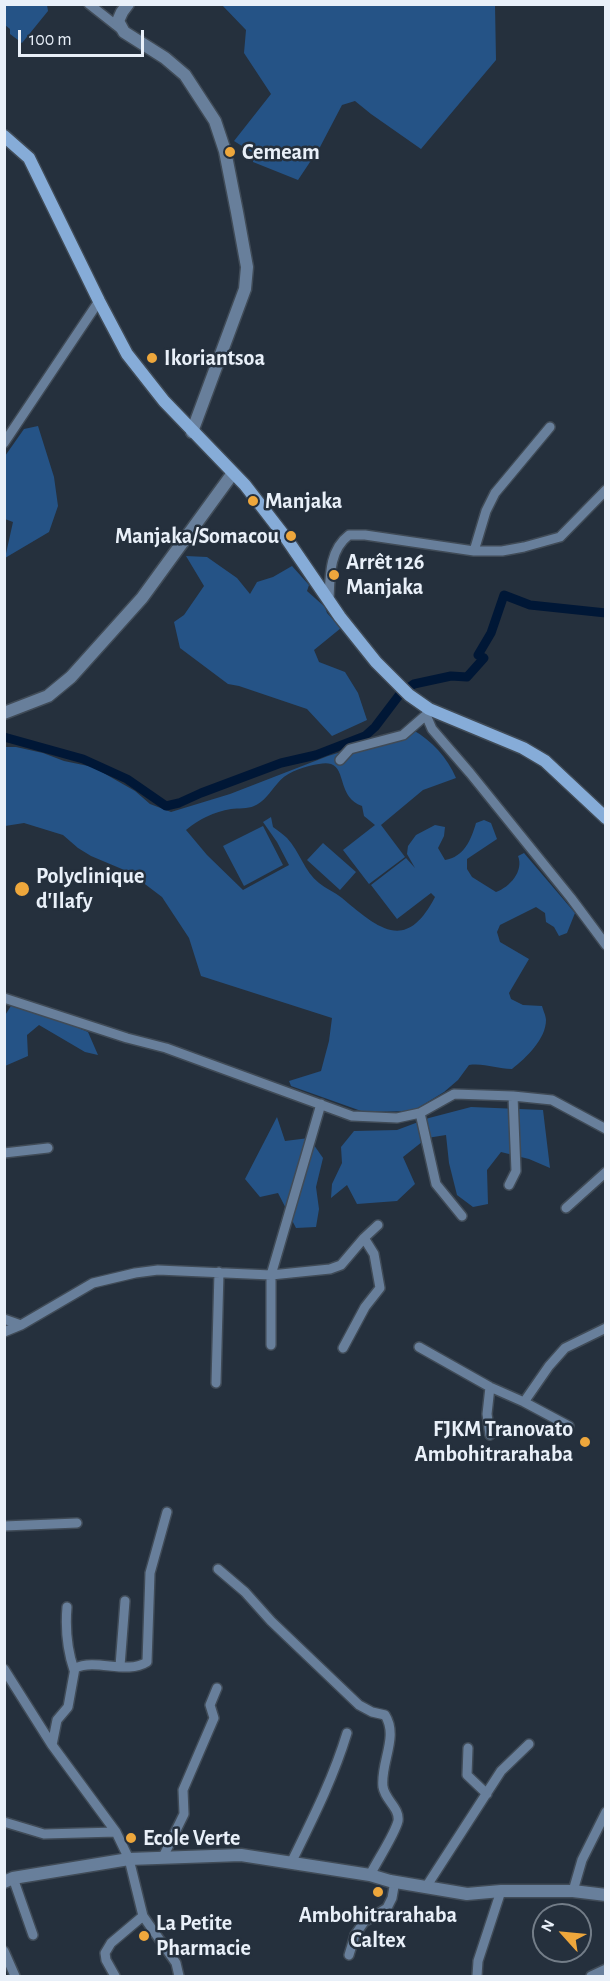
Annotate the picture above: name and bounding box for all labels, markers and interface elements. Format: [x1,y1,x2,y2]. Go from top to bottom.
scale bar [21,18,147,56]
text: 100 m [29,31,72,49]
place label: Cemeam [242,139,320,165]
marker: Cemeam [223,145,237,159]
place label: Ikoriantsoa [164,345,265,371]
marker: Ikoriantsoa [145,351,159,365]
place label: Manjaka [265,488,342,514]
marker: Manjaka [246,494,260,508]
place label: Manjaka/Somacou [115,523,279,549]
marker: Manjaka/Somacou [284,529,298,543]
place label: Arrêt 126 Manjaka [346,549,424,600]
marker: Arrêt 126 Manjaka [327,568,341,582]
place label: Polyclinique d'Ilafy [36,863,144,914]
marker: Polyclinique d'Ilafy [13,880,31,898]
place label: FJKM Tranovato Ambohitrarahaba [415,1416,573,1468]
marker: FJKM Tranovato Ambohitrarahaba [578,1435,592,1449]
place label: Ecole Verte [143,1825,240,1851]
marker: Ecole Verte [124,1831,138,1845]
marker: Ambohitrarahaba Caltex [371,1885,385,1899]
place label: Ambohitrarahaba Caltex [299,1902,457,1954]
north arrow [532,1903,592,1963]
place label: La Petite Pharmacie [156,1910,251,1962]
text: N [538,1917,557,1934]
marker: La Petite Pharmacie [137,1929,151,1943]

